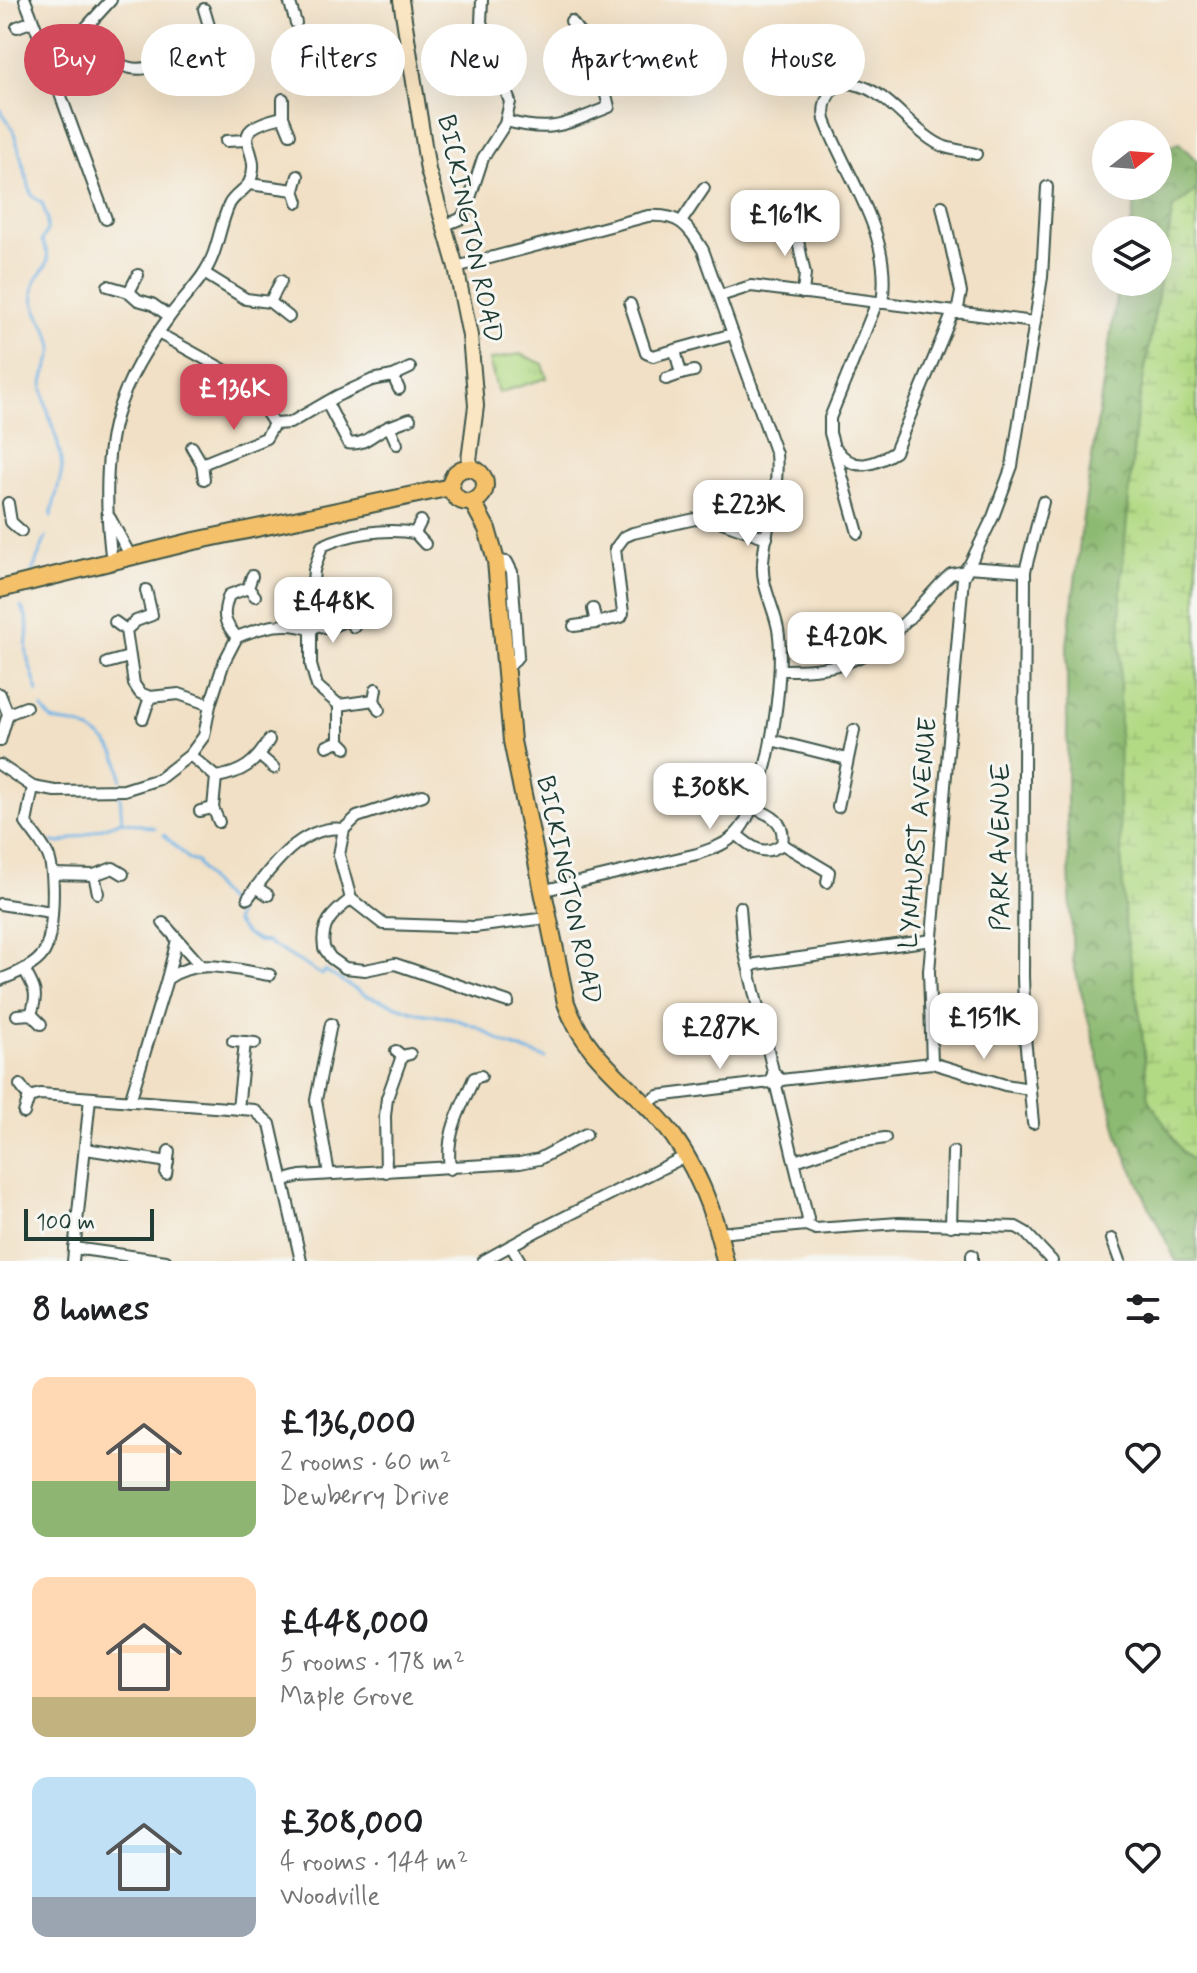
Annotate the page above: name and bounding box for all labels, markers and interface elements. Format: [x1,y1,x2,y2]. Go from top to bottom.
chip: Buy [24,24,125,96]
chip: Rent [141,24,255,96]
chip: Filters [271,24,405,96]
chip: New [421,24,527,96]
chip: Apartment [543,24,727,96]
chip: House [743,24,865,96]
street label: BICKINGTON ROAD [428,112,510,346]
north arrow [1092,120,1172,200]
map controls [1092,120,1172,296]
pin: £161K [729,190,841,258]
text: £161K [749,199,821,233]
button: layers [1092,216,1172,296]
pin: £136K [178,364,290,432]
text: £136K [198,373,270,407]
pin: £223K [692,480,804,548]
text: £223K [711,489,785,523]
pin: £448K [277,577,389,645]
text: £448K [292,586,374,620]
pin: £420K [790,612,902,680]
text: £420K [805,621,887,655]
street label: LYNHURST AVENUE [892,716,946,950]
pin: £308K [654,763,766,831]
street label: PARK AVENUE [985,763,1019,931]
text: £308K [671,772,749,806]
street label: BICKINGTON ROAD [527,773,609,1007]
pin: £151K [928,993,1040,1061]
text: £151K [948,1002,1020,1036]
pin: £287K [664,1003,776,1071]
text: £287K [681,1012,759,1046]
scale bar [24,1205,154,1241]
text: 100 m [36,1209,95,1237]
text: 8 homes [32,1287,149,1332]
icon: filters [1121,1287,1165,1331]
text: £136,000 [280,1401,416,1446]
icon: home [96,1409,192,1505]
icon: heart [1121,1435,1165,1479]
text: 2 rooms · 60 m² [280,1446,451,1480]
text: Dewberry Drive [280,1480,449,1514]
text: £448,000 [280,1601,429,1646]
icon: home [96,1609,192,1705]
icon: heart [1121,1635,1165,1679]
text: 5 rooms · 178 m² [280,1646,465,1680]
text: Maple Grove [280,1680,414,1714]
text: £308,000 [280,1801,423,1846]
icon: home [96,1809,192,1905]
icon: heart [1121,1835,1165,1879]
text: 4 rooms · 144 m² [280,1846,468,1880]
text: Woodville [280,1880,380,1914]

